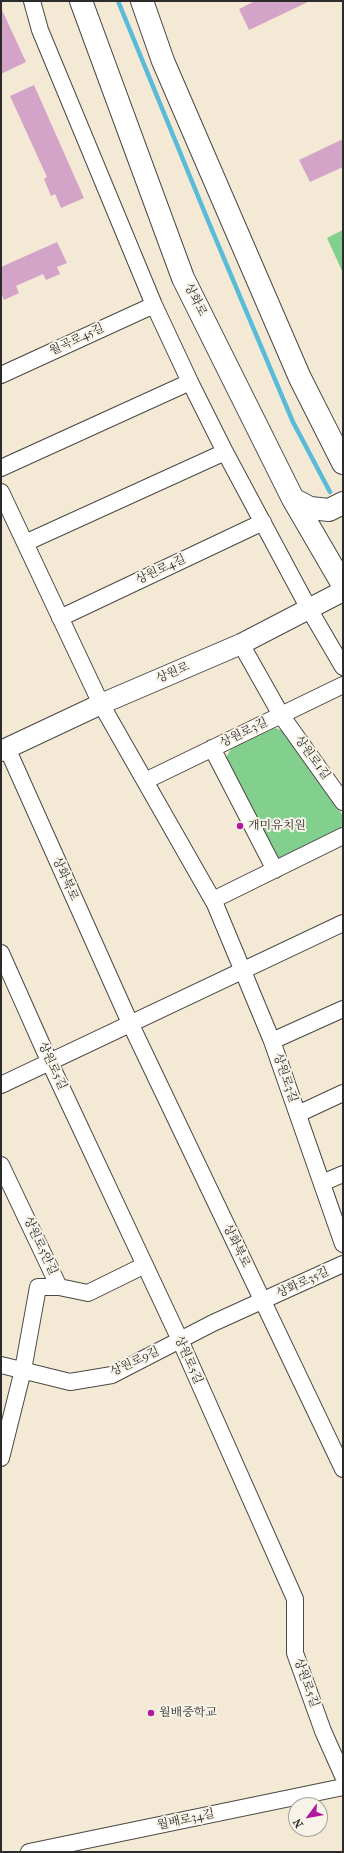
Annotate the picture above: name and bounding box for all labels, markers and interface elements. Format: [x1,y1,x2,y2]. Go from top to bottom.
street label: 상화로 [181,281,209,319]
street label: 월곡로45길 [48,321,106,359]
street label: 상원로4길 [134,552,188,588]
street label: 상원로 [154,660,192,686]
street label: 상원로3길 [218,715,270,751]
street label: 상원로1길 [291,733,333,783]
place label: 개미유치원 [248,819,306,833]
marker: 개미유치원 [235,821,245,831]
street label: 상화북로 [49,855,81,903]
street label: 상원로5길 [35,1040,69,1092]
street label: 상원로3길 [270,1051,300,1105]
street label: 상원로5안길 [20,1214,60,1278]
street label: 상화북로 [219,1222,253,1270]
street label: 상화로35길 [274,1265,332,1301]
street label: 상원로5길 [171,1334,205,1386]
street label: 상원로9길 [108,1344,162,1380]
street label: 상원로5길 [290,1656,322,1710]
place label: 월배중학교 [159,1706,217,1720]
marker: 월배중학교 [146,1708,156,1718]
north arrow [288,1797,328,1837]
street label: 월배로34길 [156,1807,216,1833]
text: N [291,1816,306,1830]

